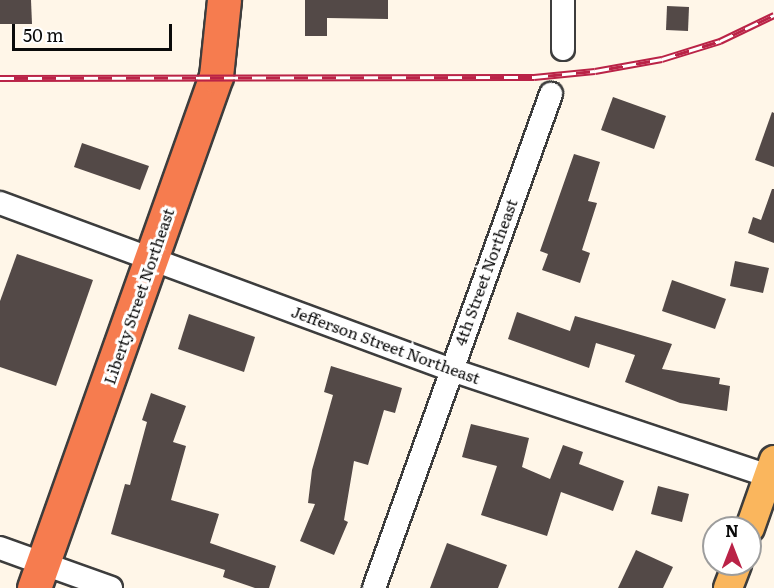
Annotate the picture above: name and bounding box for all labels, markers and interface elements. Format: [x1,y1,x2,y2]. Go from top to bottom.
scale bar [15,12,176,50]
text: 50 m [23,21,64,48]
street label: 4th Street Northeast [450,196,520,348]
street label: Liberty Street Northeast [99,205,177,387]
street label: Jefferson Street Northeast [289,301,483,387]
north arrow [702,516,762,576]
text: N [725,518,739,542]

